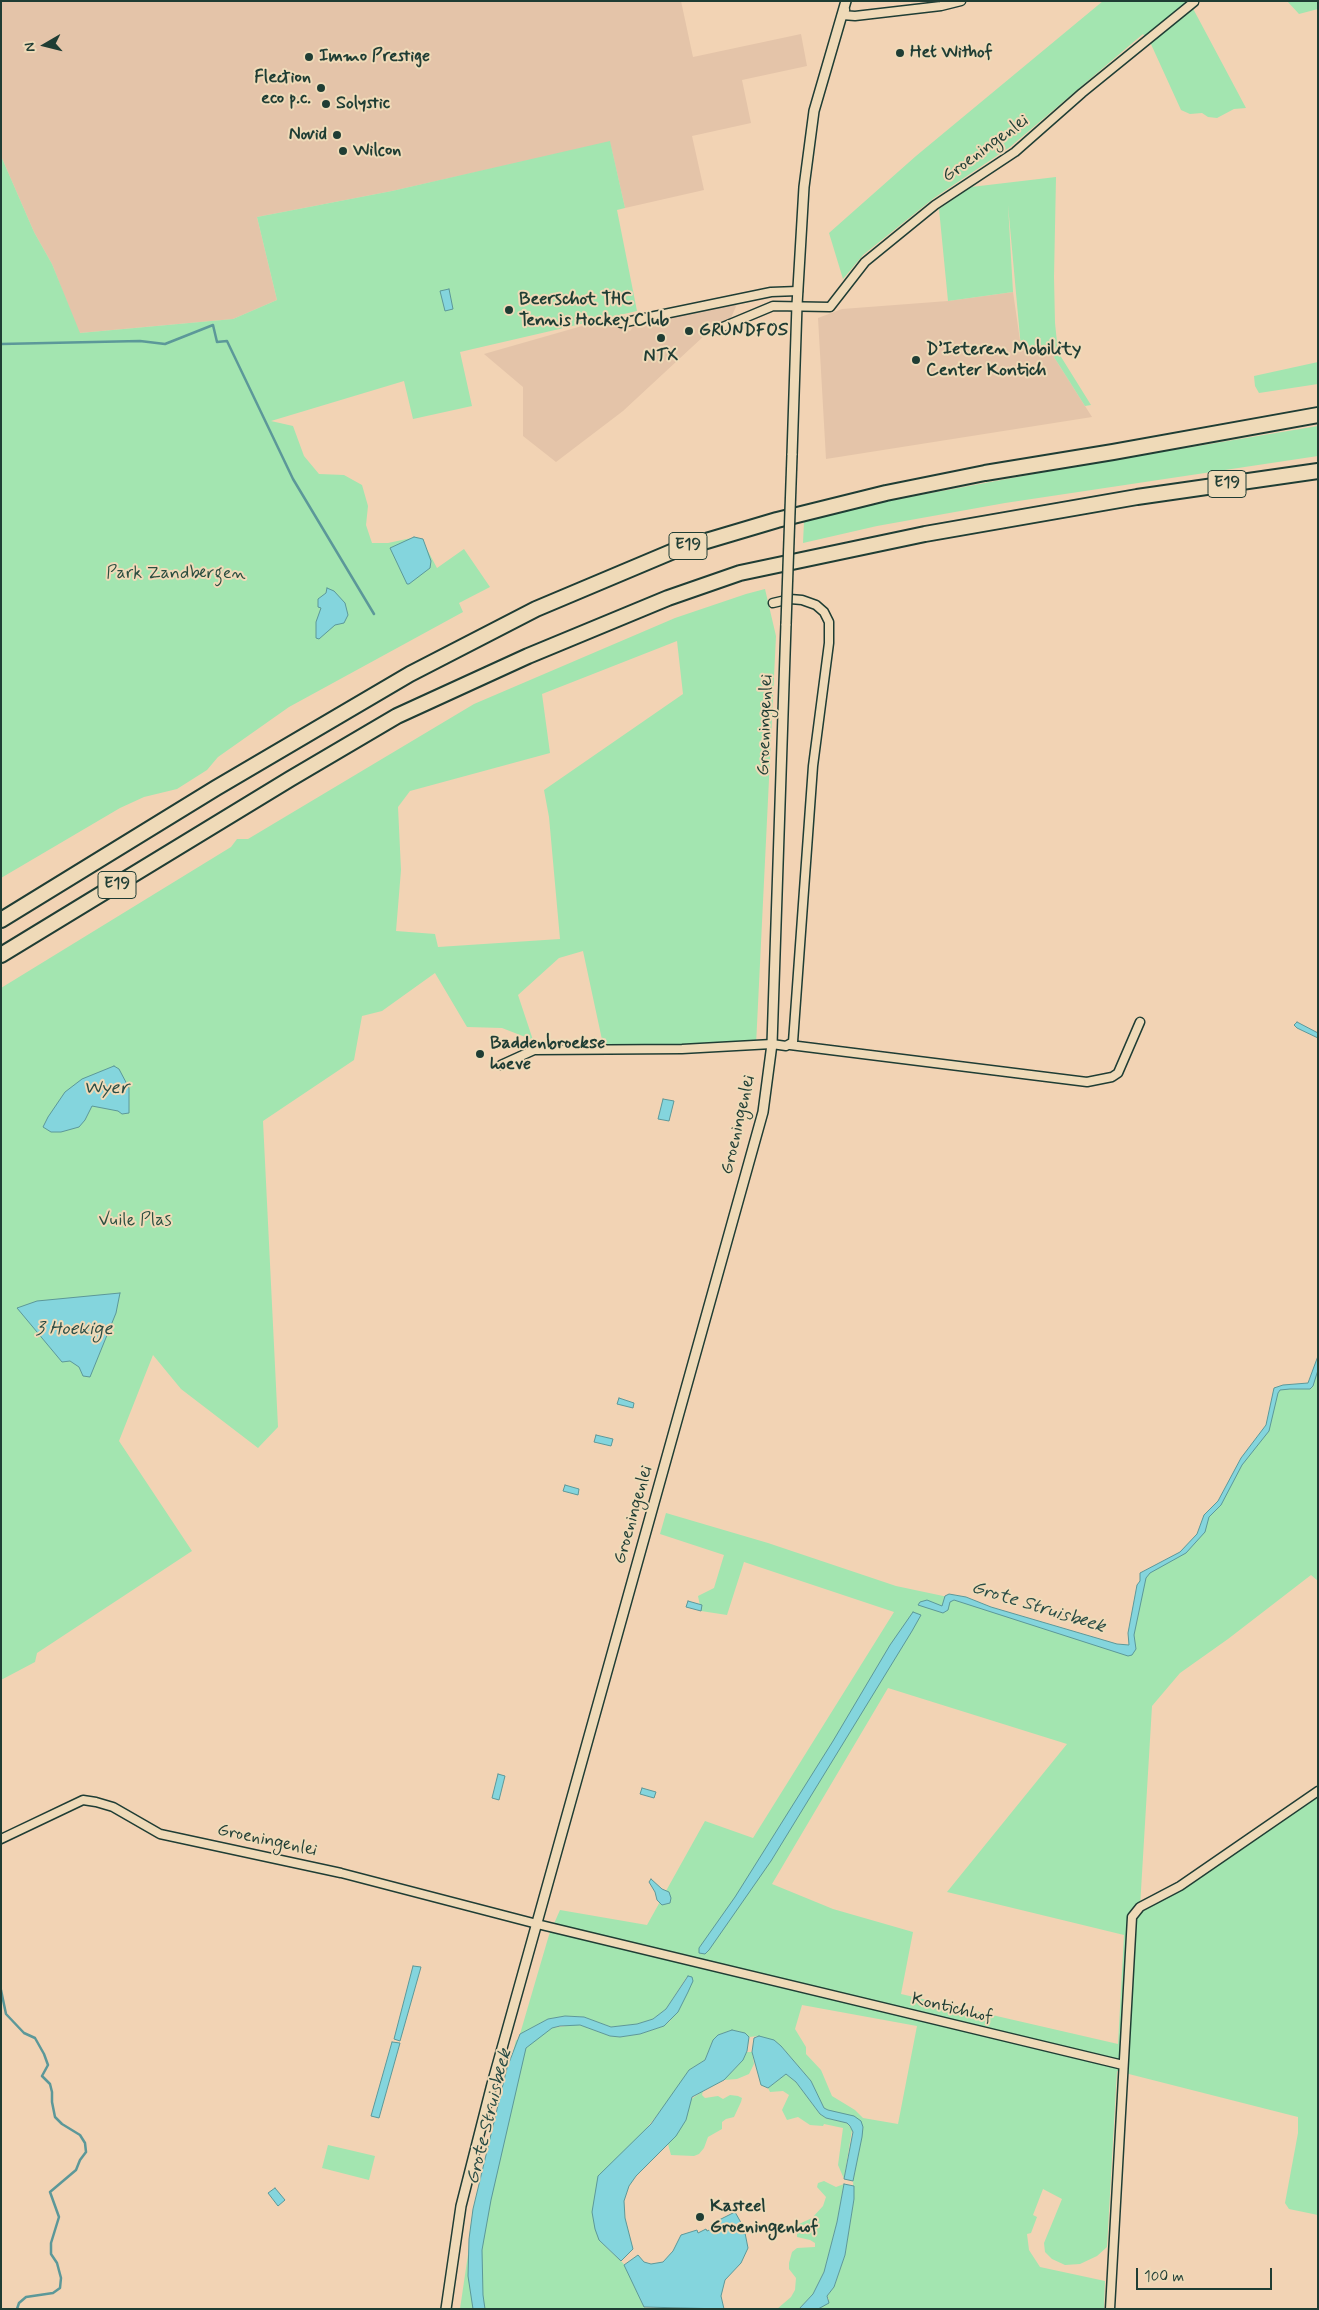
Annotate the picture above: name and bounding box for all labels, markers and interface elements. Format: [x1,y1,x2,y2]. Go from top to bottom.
north arrow [20,20,70,70]
text: N [21,41,40,53]
place label: Het Withof [910,42,992,64]
place label: Immo Prestige [319,46,430,68]
marker: Het Withof [894,47,906,59]
marker: Immo Prestige [303,51,315,63]
place label: Flection eco p.c. [254,67,311,110]
marker: Flection eco p.c. [315,82,327,94]
place label: Solystic [336,93,390,115]
marker: Solystic [320,98,332,110]
street label: Groeningenlei [939,110,1033,188]
place label: Novid [289,124,327,146]
marker: Novid [331,129,343,141]
place label: Wilcon [353,140,401,162]
marker: Wilcon [337,145,349,157]
place label: Beerschot THC Tennis Hockey Club [519,289,669,332]
marker: Beerschot THC Tennis Hockey Club [503,304,515,316]
place label: GRUNDFOS [699,320,788,342]
marker: GRUNDFOS [683,325,695,337]
marker: NTX [655,332,667,344]
place label: D’Ieteren Mobility Center Kontich [926,339,1081,382]
place label: NTX [644,346,678,368]
marker: D’Ieteren Mobility Center Kontich [910,354,922,366]
road number: E19 [1208,470,1246,498]
road number: E19 [669,532,707,560]
park label: Park Zandbergen [106,563,246,585]
street label: Groeningenlei [753,674,779,776]
road number: E19 [98,872,136,898]
place label: Baddenbroekse hoeve [490,1033,605,1076]
marker: Baddenbroekse hoeve [474,1048,486,1060]
street label: Groeningenlei [717,1073,761,1177]
water label: Wyer [83,1078,129,1100]
park label: Vuile Plas [98,1210,172,1232]
water label: 3 Hoekige [35,1319,113,1341]
street label: Groeningenlei [610,1463,658,1567]
water label: Grote Struisbeek [968,1577,1108,1639]
street label: Groeningenlei [215,1820,319,1862]
street label: Kontichhof [909,1989,995,2029]
water label: Grote Struisbeek [462,2047,518,2187]
place label: Kasteel Groeningenhof [710,2196,818,2238]
marker: Kasteel Groeningenhof [694,2211,706,2223]
scale bar [1139,2258,1275,2290]
text: 100 m [1144,2267,1184,2287]

